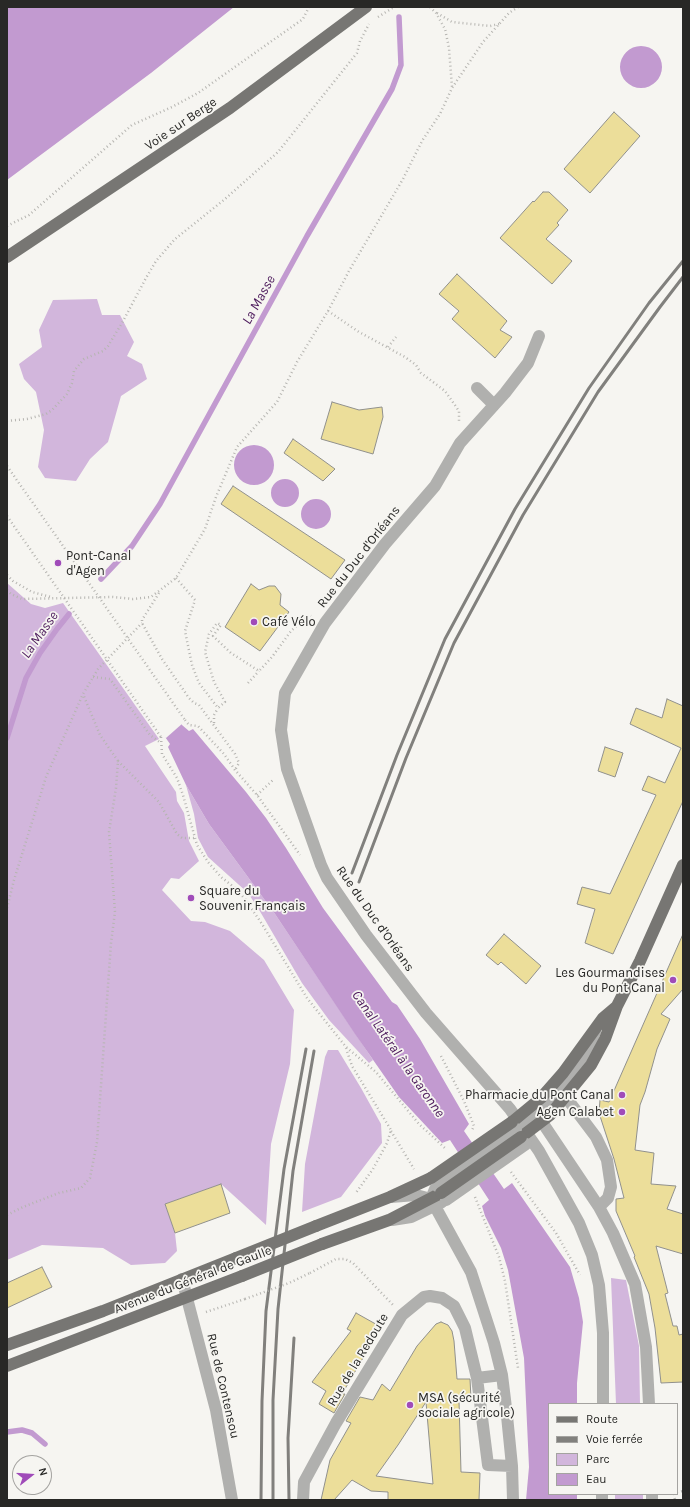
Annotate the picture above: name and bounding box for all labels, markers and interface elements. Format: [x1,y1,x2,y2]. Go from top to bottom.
street label: Voie sur Berge [142,94,220,154]
water label: La Masse [239,273,279,327]
street label: Rue du Duc d'Orléans [314,503,404,611]
place label: Pont-Canal d'Agen [66,548,131,579]
marker: Pont-Canal d'Agen [53,558,63,568]
water label: La Masse [18,608,62,662]
place label: Café Vélo [262,614,316,630]
marker: Café Vélo [249,617,259,627]
street label: Rue du Duc d'Orléans [333,863,417,975]
place label: Square du Souvenir Français [199,883,306,914]
marker: Square du Souvenir Français [186,893,196,903]
place label: Les Gourmandises du Pont Canal [555,965,665,996]
marker: Les Gourmandises du Pont Canal [668,975,678,985]
water label: Canal Latéral à la Garonne [348,987,448,1121]
place label: Pharmacie du Pont Canal [465,1087,614,1103]
marker: Pharmacie du Pont Canal [617,1090,627,1100]
place label: Agen Calabet [536,1104,614,1120]
marker: Agen Calabet [617,1107,627,1117]
street label: Avenue du Général de Gaulle [112,1243,274,1317]
street label: Rue de la Redoute [324,1311,392,1409]
street label: Rue de Contensou [203,1332,243,1440]
place label: MSA (sécurité sociale agricole) [418,1390,515,1421]
marker: MSA (sécurité sociale agricole) [405,1400,415,1410]
legend [548,1403,678,1495]
text: Route [586,1412,618,1426]
text: Voie ferrée [586,1432,643,1446]
text: Parc [586,1452,610,1466]
north arrow [12,1455,52,1495]
text: N [36,1466,50,1477]
text: Eau [586,1472,607,1486]

